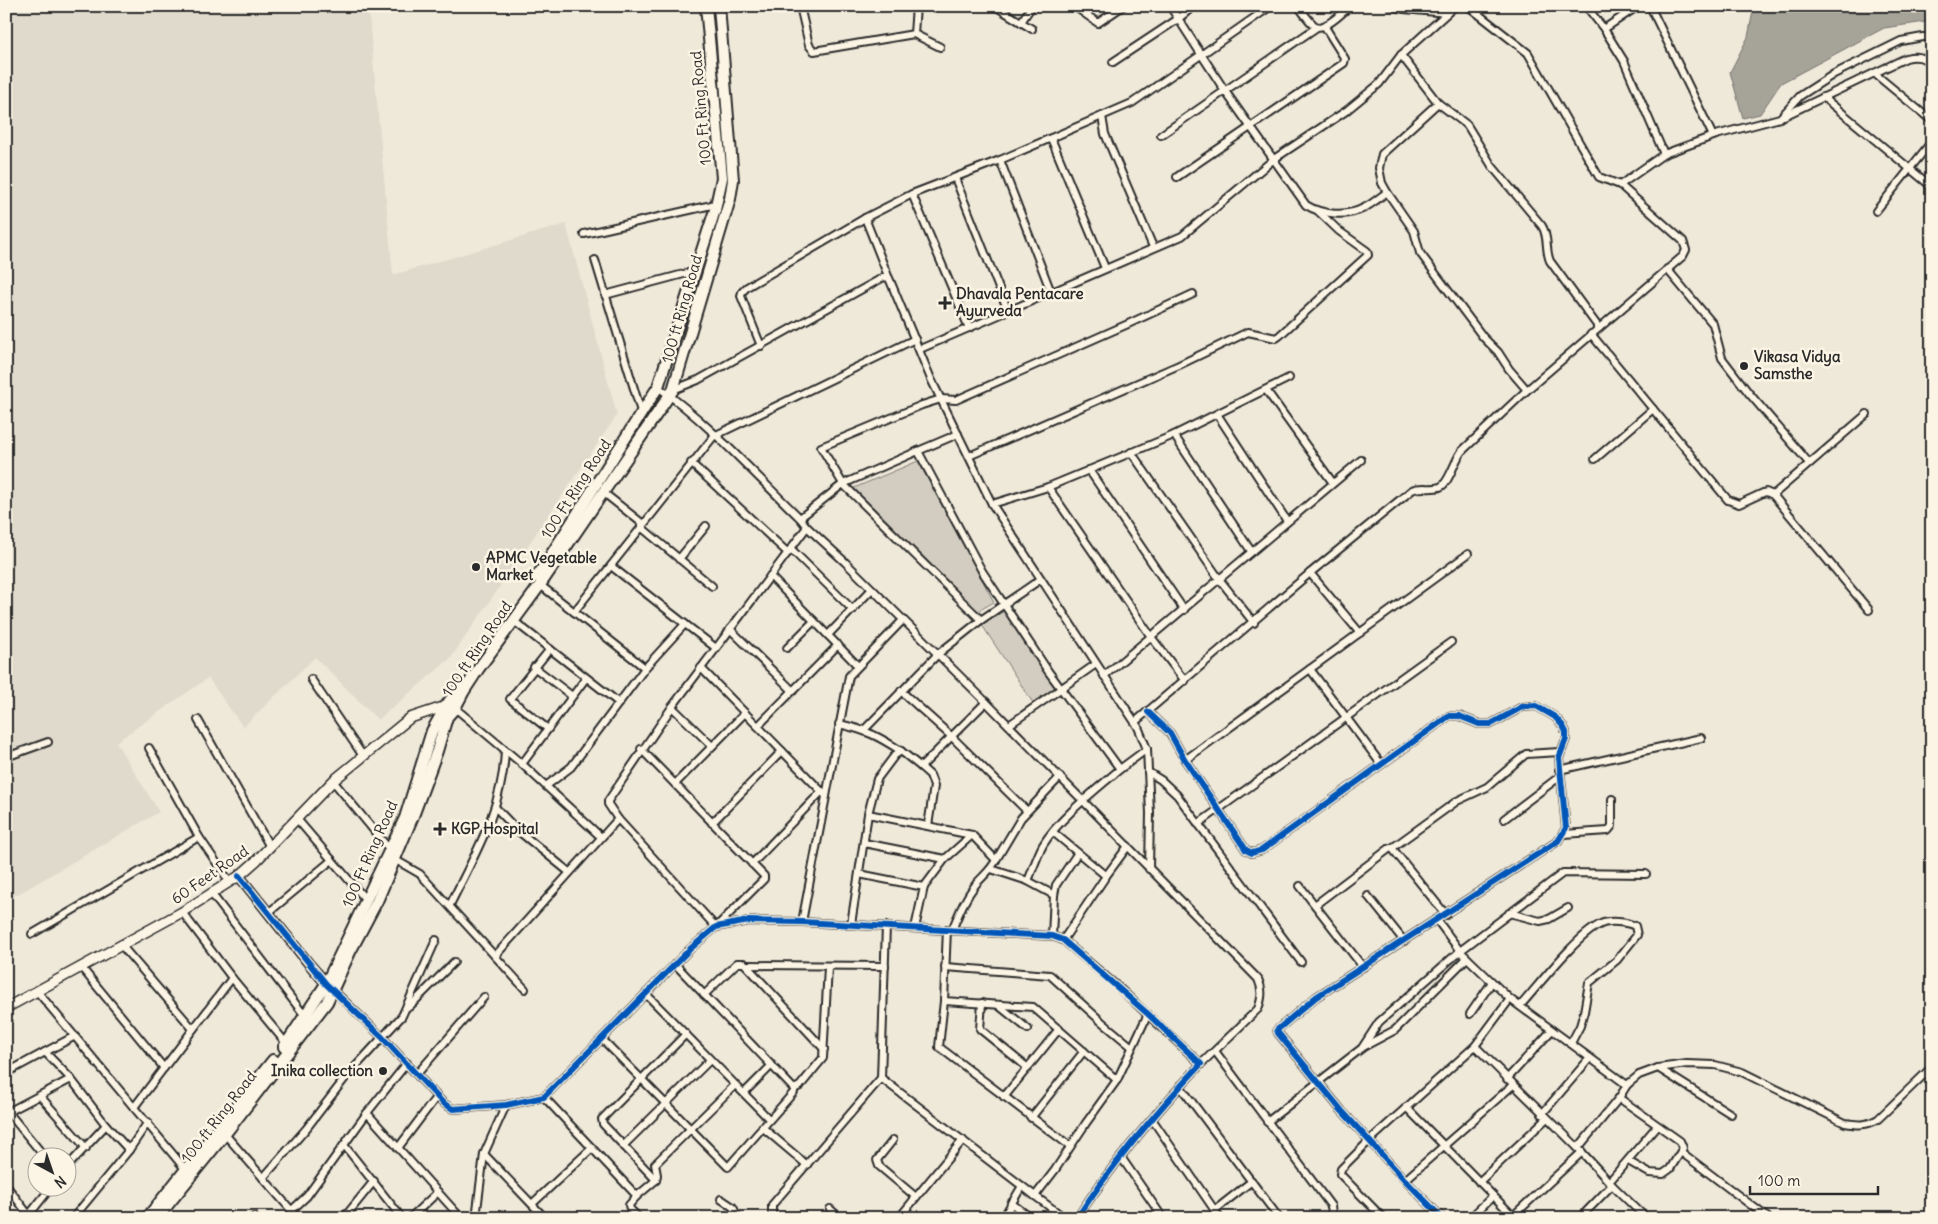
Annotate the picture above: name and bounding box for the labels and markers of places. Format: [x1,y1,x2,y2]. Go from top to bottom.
place label: Dhavala Pentacare Ayurveda [956,284,1084,321]
marker: Dhavala Pentacare Ayurveda [938,296,952,310]
place label: Vikasa Vidya Samsthe [1754,347,1841,383]
marker: Vikasa Vidya Samsthe [1738,360,1750,372]
place label: APMC Vegetable Market [486,548,597,584]
marker: APMC Vegetable Market [470,561,482,573]
place label: KGP Hospital [451,819,538,839]
marker: KGP Hospital [433,822,447,836]
place label: Inika collection [271,1061,373,1080]
marker: Inika collection [377,1065,389,1077]

